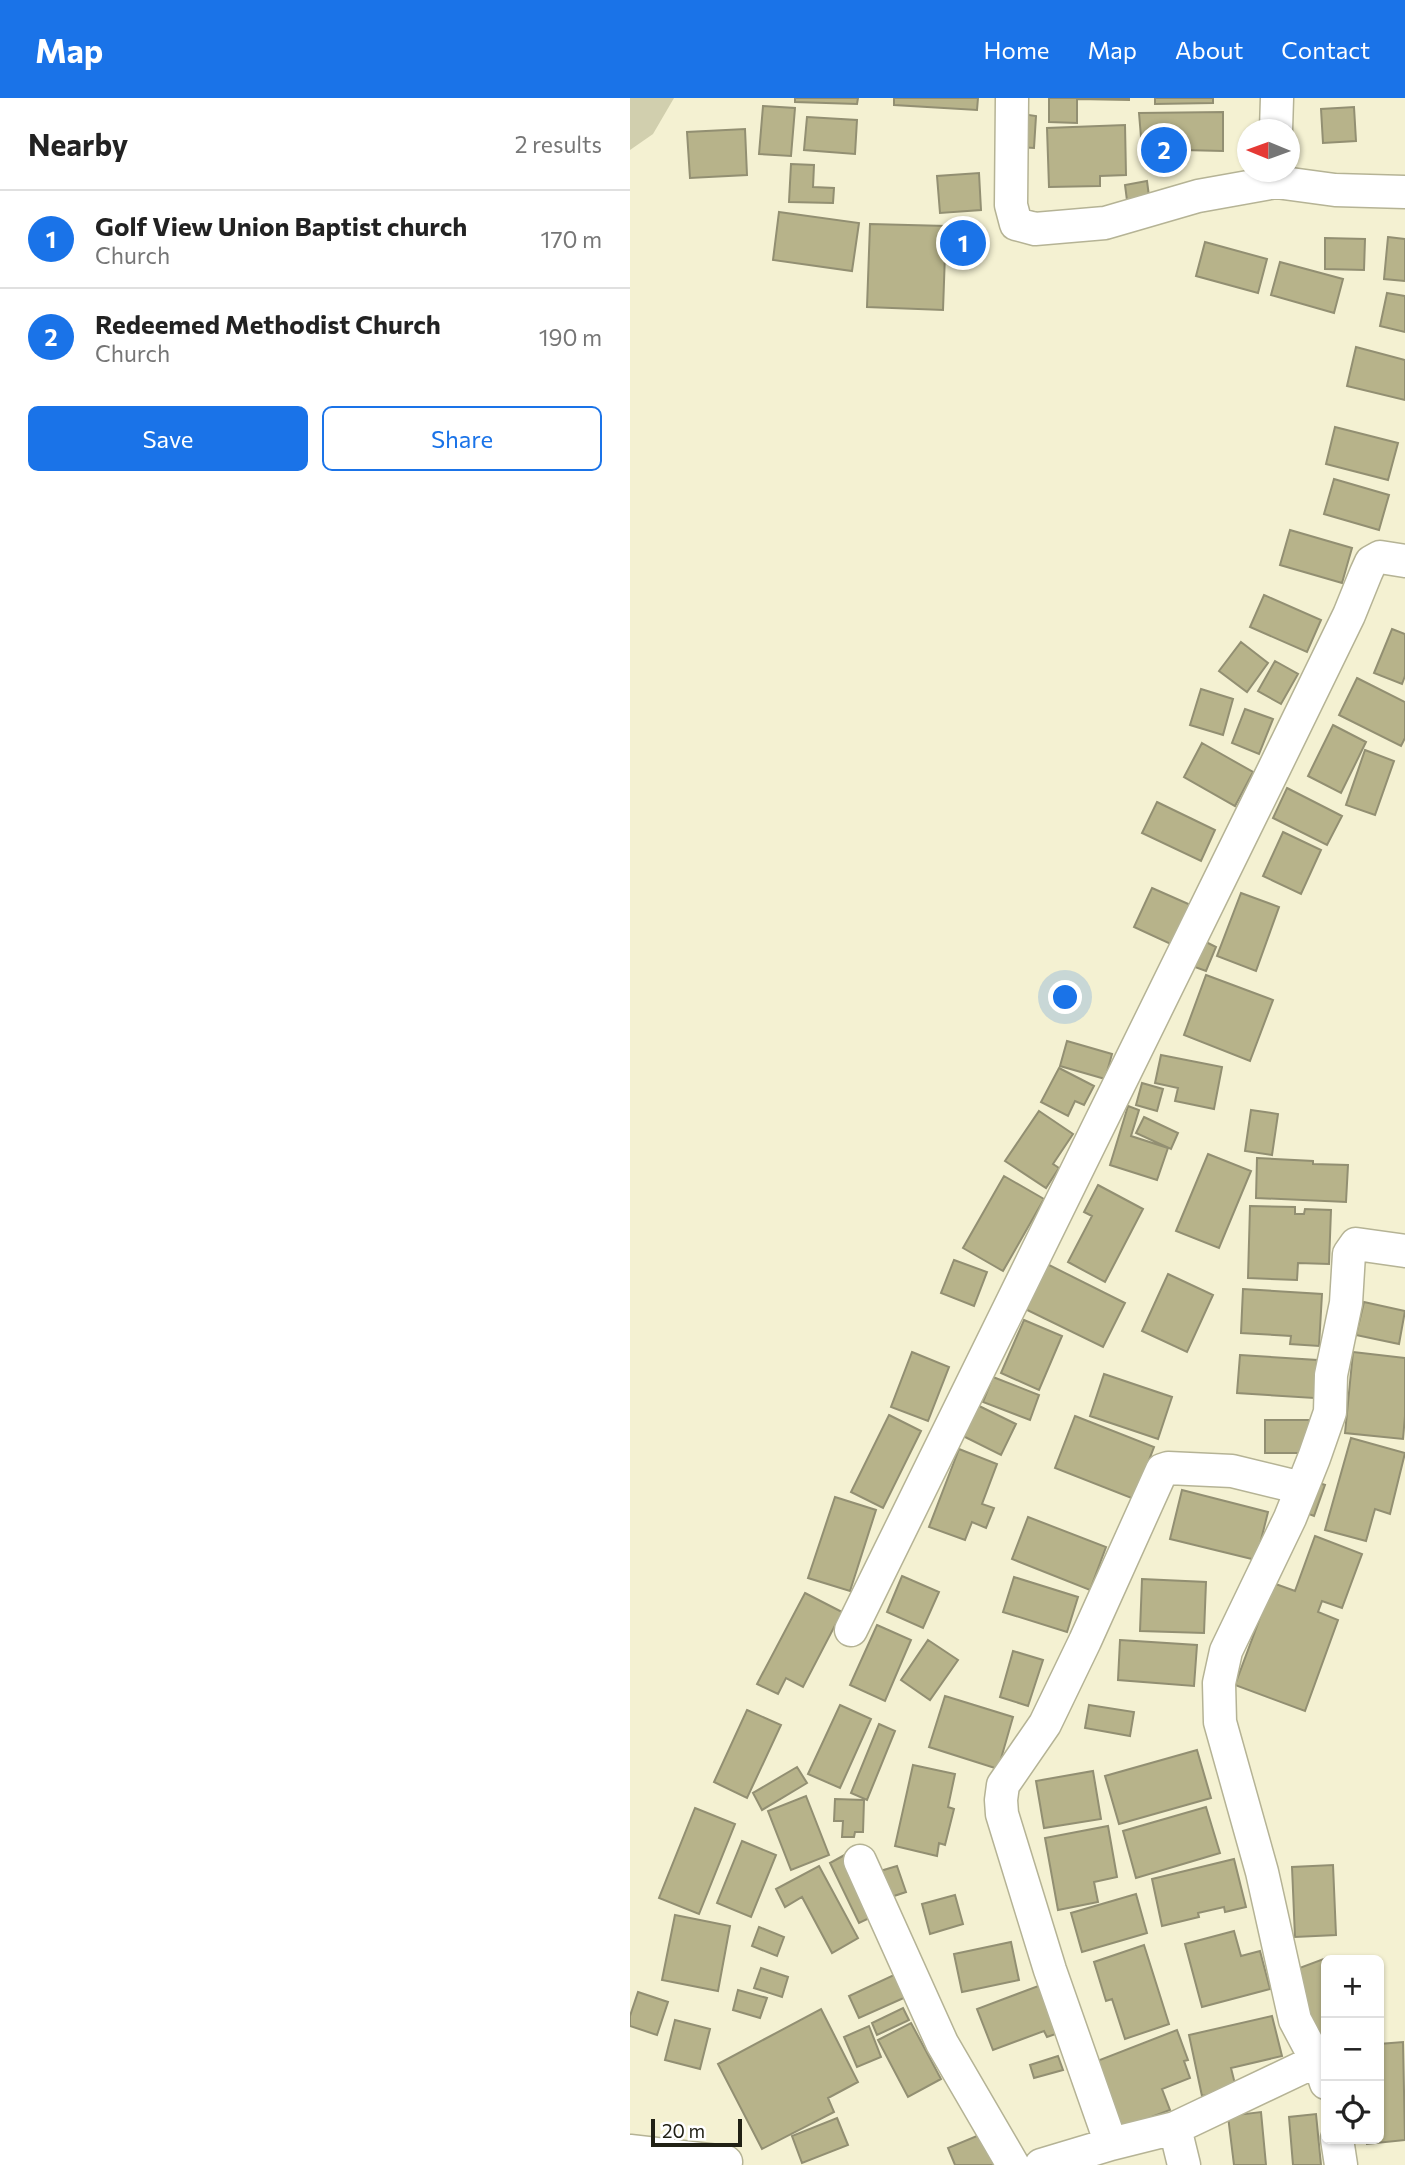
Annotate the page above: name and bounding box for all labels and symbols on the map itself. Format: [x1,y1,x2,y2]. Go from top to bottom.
north arrow [1237,119,1300,182]
pin: 2 [1141,124,1187,176]
pin: 1 [940,217,986,269]
your location [1048,980,1082,1014]
scale bar [651,2116,742,2148]

